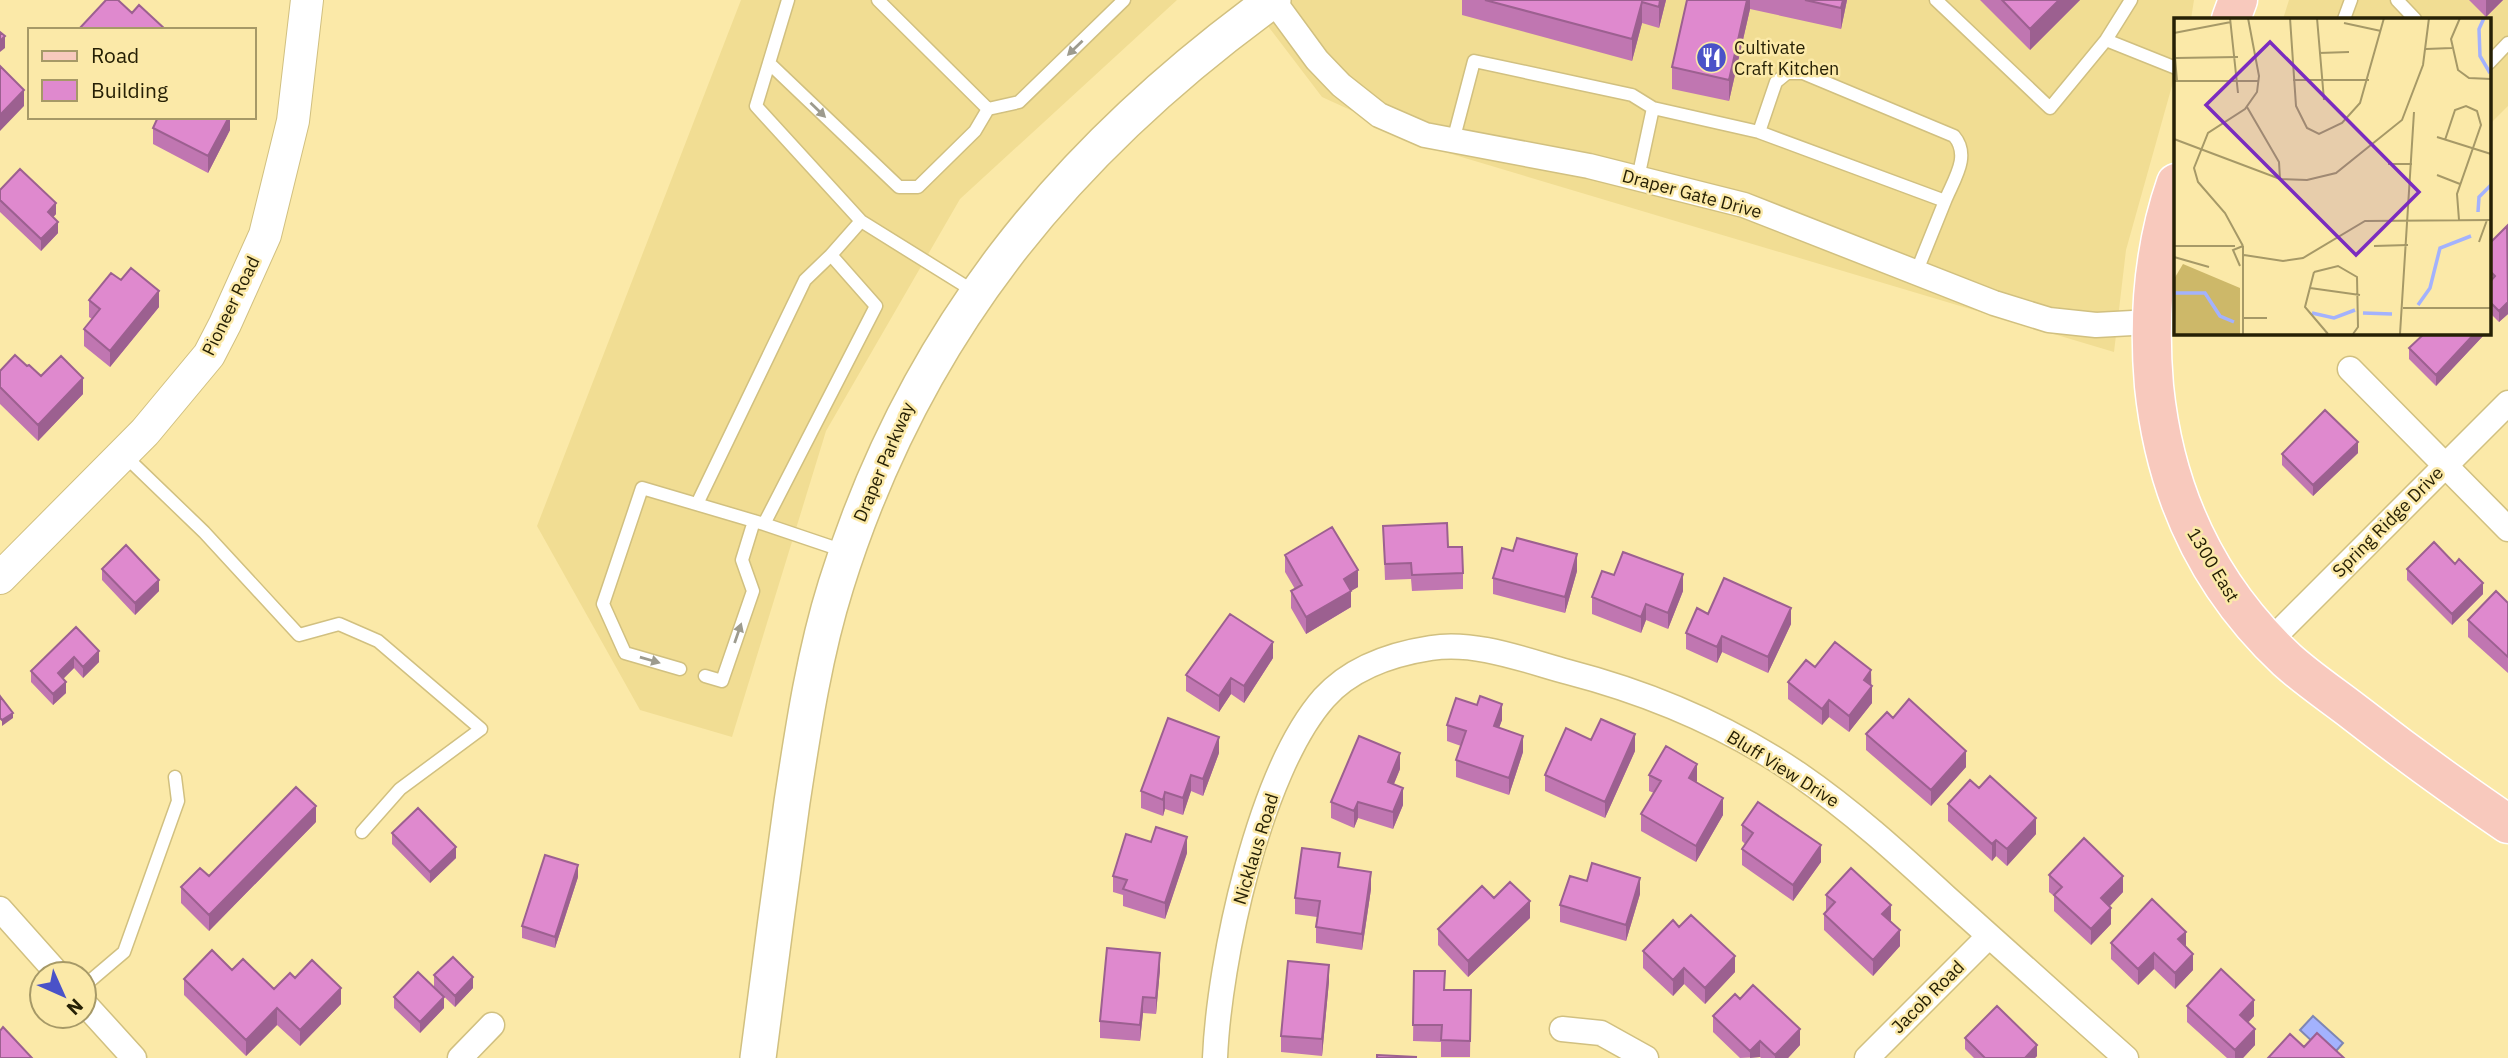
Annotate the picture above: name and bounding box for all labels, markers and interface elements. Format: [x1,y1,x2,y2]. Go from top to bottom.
inset map [2174,18,2490,334]
legend [28,28,256,119]
place label: Cultivate Craft Kitchen [1734,36,1839,80]
one-way arrow [1067,39,1084,56]
text: Road [91,41,139,69]
restaurant icon: Cultivate Craft Kitchen [1694,41,1728,75]
text: Building [91,76,168,104]
one-way arrow [809,101,826,117]
street label: Draper Gate Drive [1620,164,1765,223]
street label: Pioneer Road [197,252,264,359]
street label: Draper Parkway [848,398,919,525]
street label: Spring Ridge Drive [2327,461,2448,582]
street label: 1300 East [2182,523,2245,606]
one-way arrow [733,623,744,644]
one-way arrow [640,656,661,666]
street label: Bluff View Drive [1723,725,1844,812]
street label: Nicklaus Road [1228,791,1283,907]
street label: Jacob Road [1886,955,1969,1038]
north arrow [28,960,98,1030]
text: N [62,994,88,1020]

